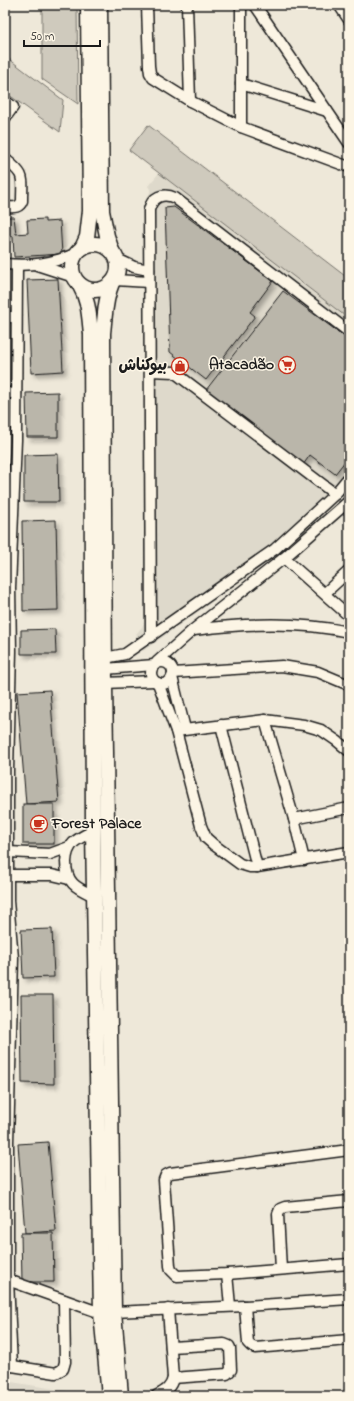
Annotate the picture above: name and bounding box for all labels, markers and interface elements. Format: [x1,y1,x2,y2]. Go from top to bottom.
scale bar [24,22,100,48]
text: 50 m [30,28,54,46]
place label: Atacadão [209,353,274,377]
place label: بيوكناش [118,354,167,378]
supermarket icon: Atacadão [277,355,297,375]
shop icon: بيوكناش [170,356,190,376]
place label: Forest Palace [51,812,142,836]
cafe icon: Forest Palace [29,814,49,834]

